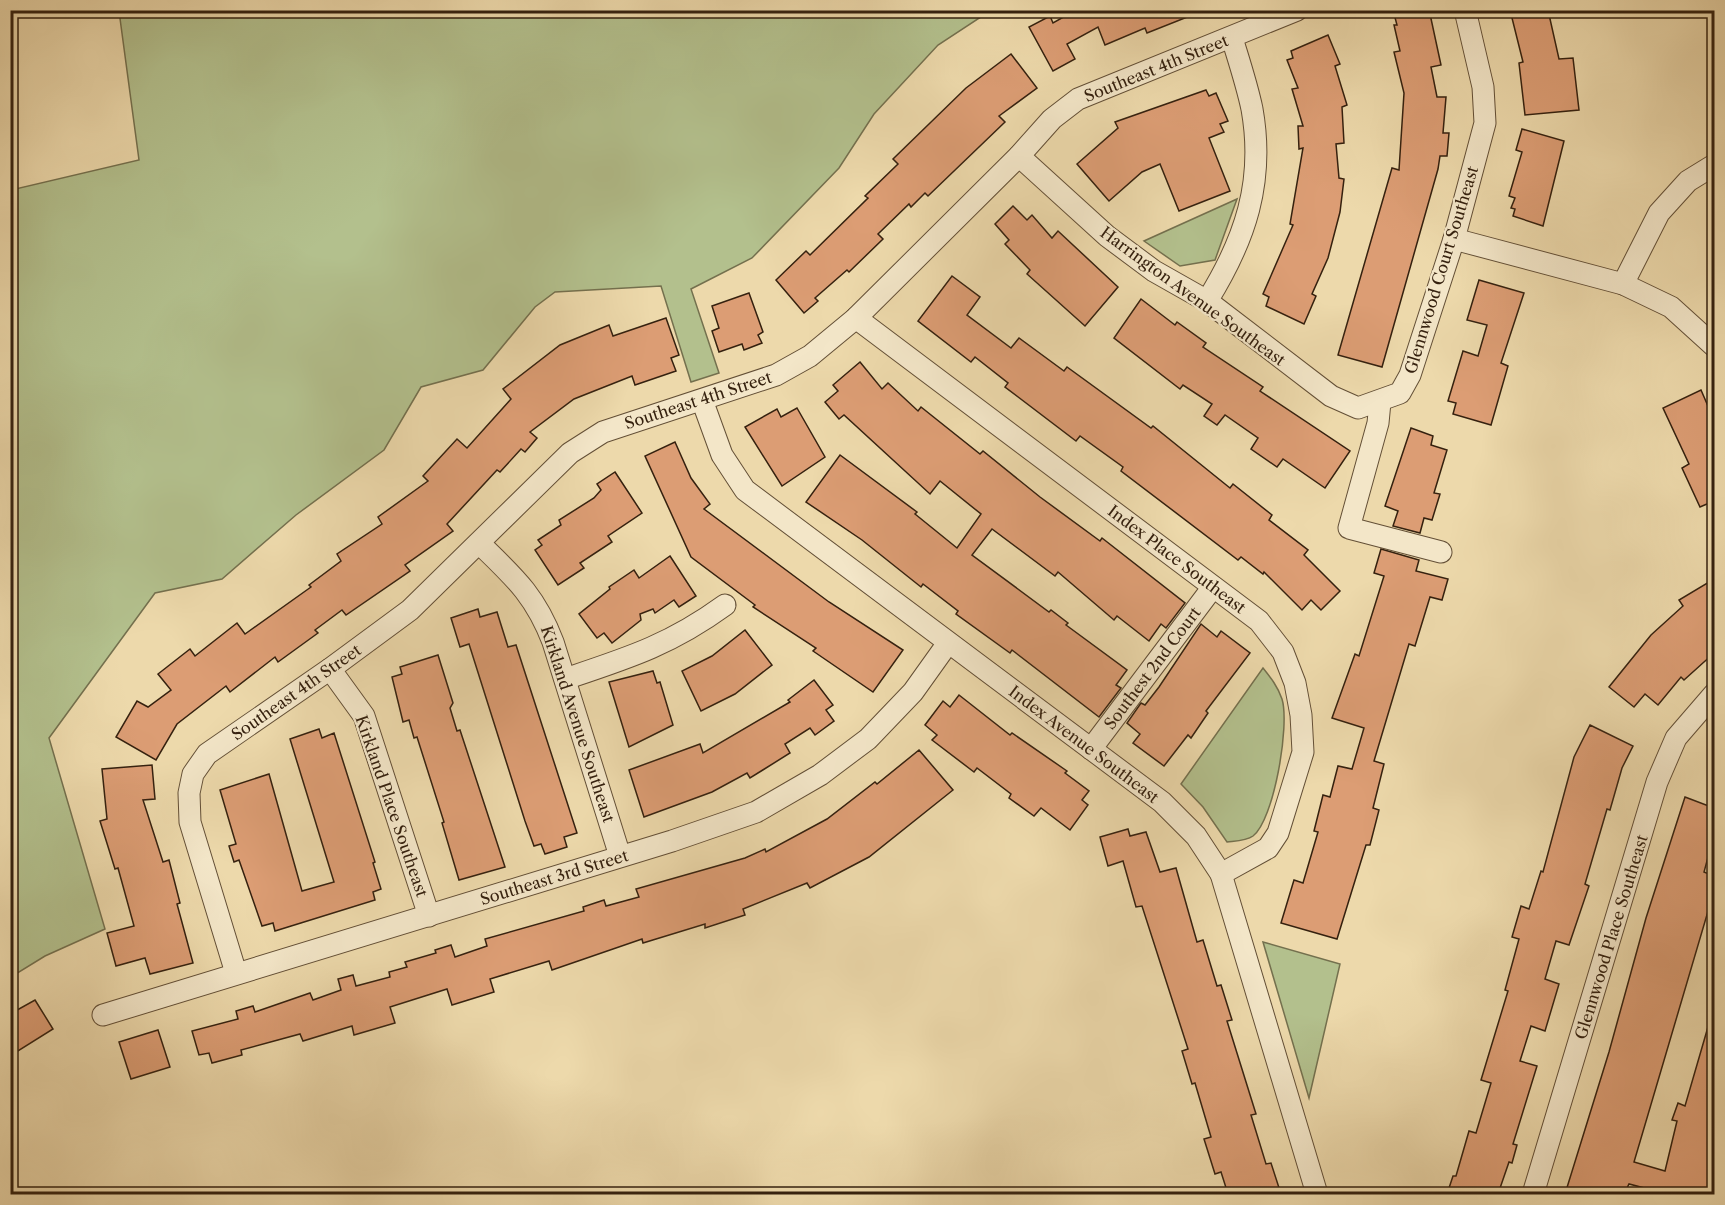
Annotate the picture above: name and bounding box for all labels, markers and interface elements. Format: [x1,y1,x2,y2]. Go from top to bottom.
street label: Southeast 4th Street [1081,30,1231,106]
street label: Glennwood Court Southeast [1400,163,1482,376]
street label: Harrington Avenue Southeast [1097,222,1290,370]
street label: Southeast 4th Street [622,367,774,433]
street label: Index Place Southeast [1104,501,1250,618]
street label: Southest 2nd Court [1099,602,1205,733]
street label: Kirkland Avenue Southeast [537,623,619,825]
street label: Southeast 4th Street [227,640,365,744]
street label: Index Avenue Southeast [1005,681,1163,807]
street label: Kirkland Place Southeast [351,713,433,900]
street label: Glennwood Place Southeast [1570,832,1652,1042]
street label: Southeast 3rd Street [478,845,631,909]

